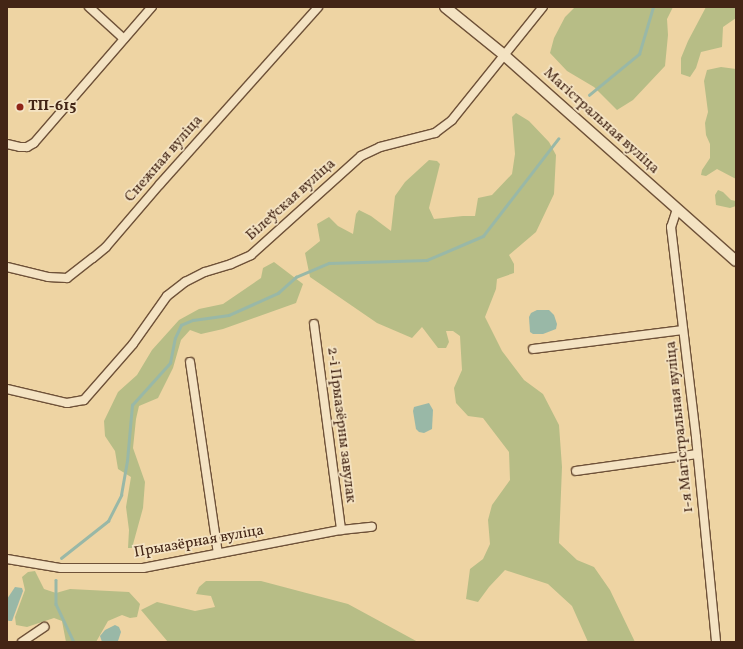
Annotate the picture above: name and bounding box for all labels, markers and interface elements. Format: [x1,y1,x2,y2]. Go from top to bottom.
street label: Магістральная вуліца [539,64,663,178]
place label: ТП-615 [28,98,77,116]
marker: ТП-615 [15,102,25,112]
street label: Снежная вуліца [121,112,207,206]
street label: Білеўская вуліца [243,155,339,245]
street label: 1-я Магістральная вуліца [662,340,698,514]
street label: 2-і Прыазёрны завулак [323,346,359,504]
street label: Прыазёрная вуліца [133,522,265,562]

